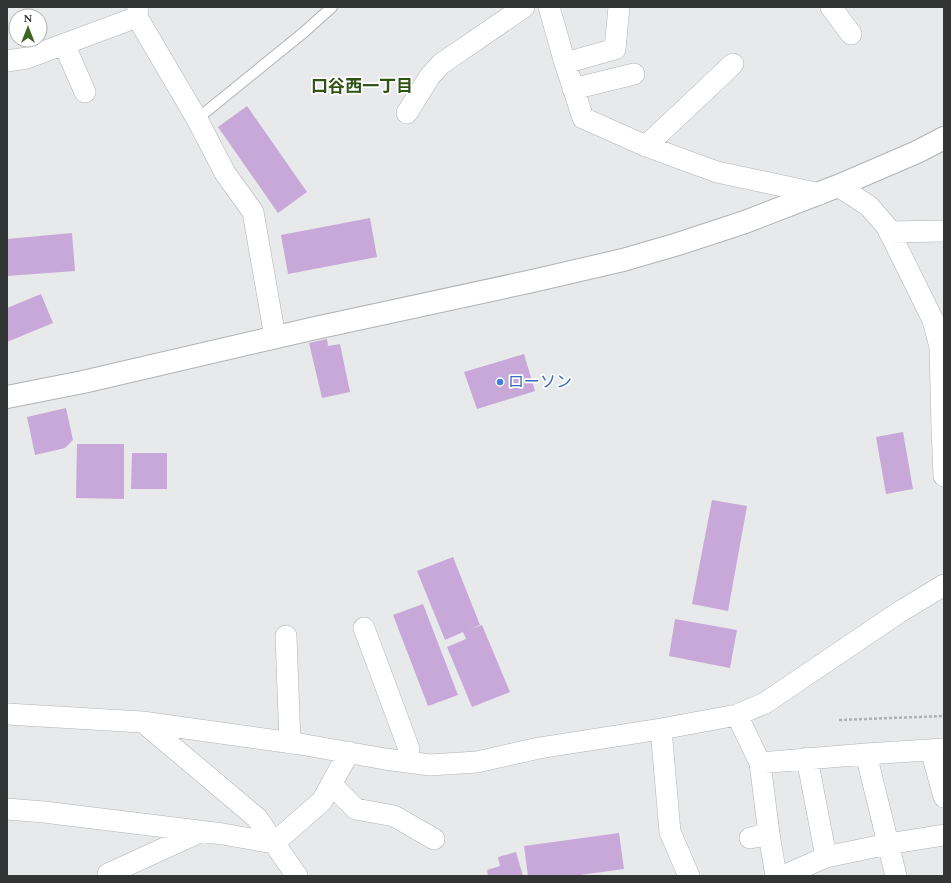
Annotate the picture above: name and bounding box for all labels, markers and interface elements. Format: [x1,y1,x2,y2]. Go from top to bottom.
north arrow [8,8,48,48]
text: N [24,10,33,27]
district label: 口谷西一丁目 [311,74,413,100]
place label: ローソン [508,370,572,394]
marker: ローソン [495,377,505,387]

